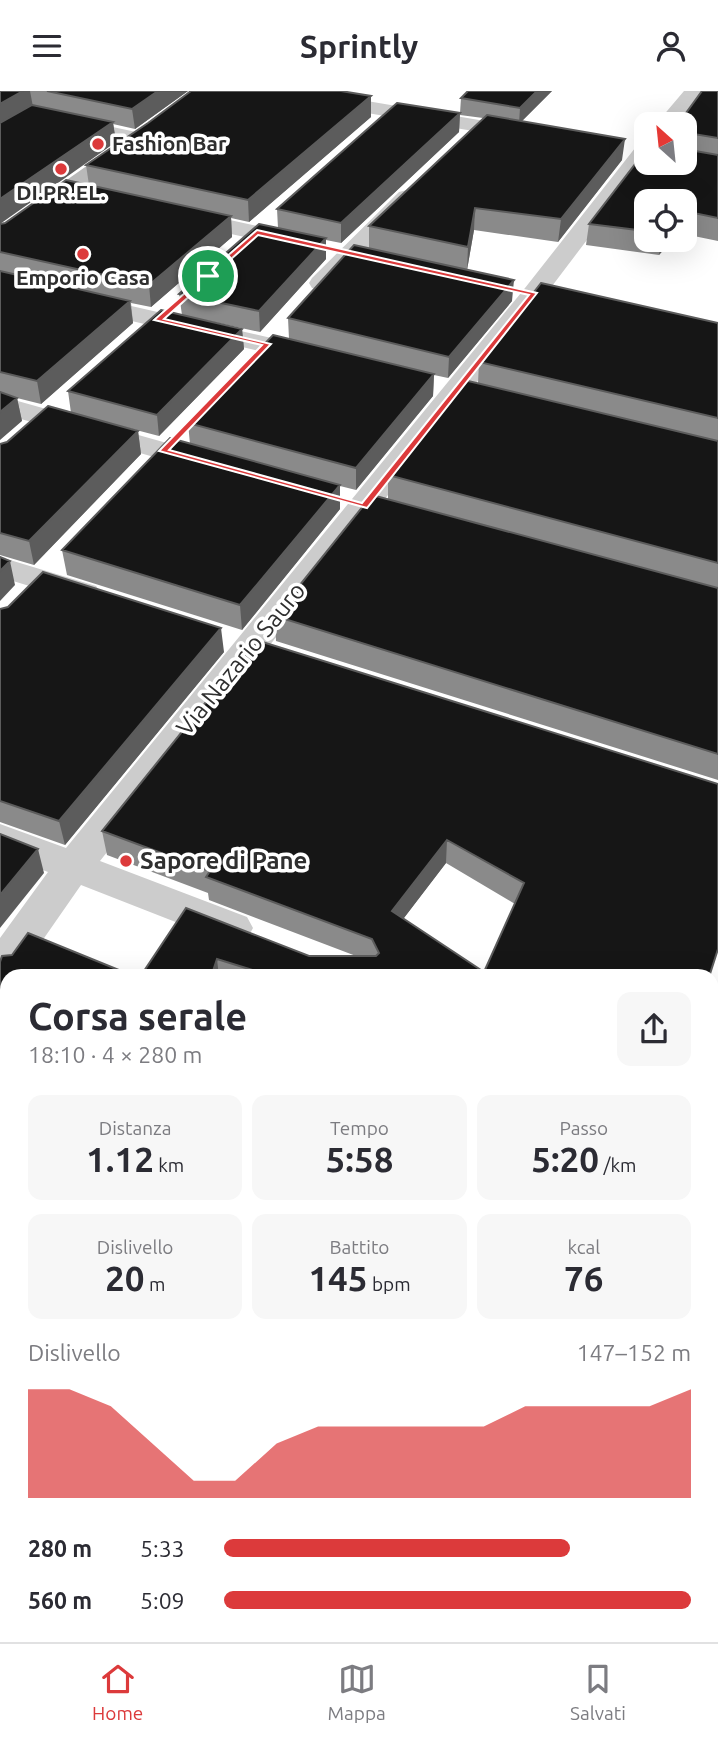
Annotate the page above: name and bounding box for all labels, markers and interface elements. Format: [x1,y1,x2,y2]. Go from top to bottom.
icon: menu [28,27,66,65]
icon: person [652,27,690,65]
text: Sprintly [300,28,418,64]
north arrow [634,112,696,175]
map controls [634,112,697,252]
place label: Fashion Bar [112,131,227,155]
marker: Fashion Bar [90,136,106,152]
marker: DI.PR.EL. [53,161,69,177]
place label: DI.PR.EL. [16,180,106,204]
button: locate [634,189,697,252]
marker: Emporio Casa [75,246,91,262]
pin [178,246,238,306]
icon: arrive [189,257,227,295]
place label: Emporio Casa [16,265,150,289]
street label: Via Nazario Sauro [171,577,310,741]
place label: Sapore di Pane [140,847,307,874]
marker: Sapore di Pane [118,853,134,869]
button: share [617,992,691,1066]
text: Corsa serale [28,995,247,1037]
text: 18:10 · 4 × 280 m [28,1042,202,1067]
text: Distanza [99,1117,172,1139]
text: Tempo [330,1117,389,1139]
text: Passo [560,1117,608,1139]
text: 1.12 [86,1139,154,1179]
text: 5:58 [326,1139,393,1179]
text: 5:20 [531,1139,599,1179]
text: km [154,1154,184,1176]
text: /km [599,1154,636,1176]
text: Dislivello [97,1236,173,1258]
text: Battito [330,1236,389,1258]
text: kcal [567,1236,600,1258]
text: 20 [105,1258,145,1298]
text: 145 [308,1258,368,1298]
text: 76 [564,1258,604,1298]
text: m [145,1273,165,1295]
text: bpm [368,1273,411,1295]
text: Dislivello [28,1340,121,1365]
text: 147–152 m [577,1340,691,1365]
text: 280 m [28,1536,92,1561]
text: 5:33 [140,1536,185,1561]
text: 560 m [28,1588,92,1613]
text: 5:09 [140,1588,185,1613]
tab: Home [92,1660,143,1724]
tab: Mappa [328,1660,386,1724]
tab: Salvati [570,1660,626,1724]

